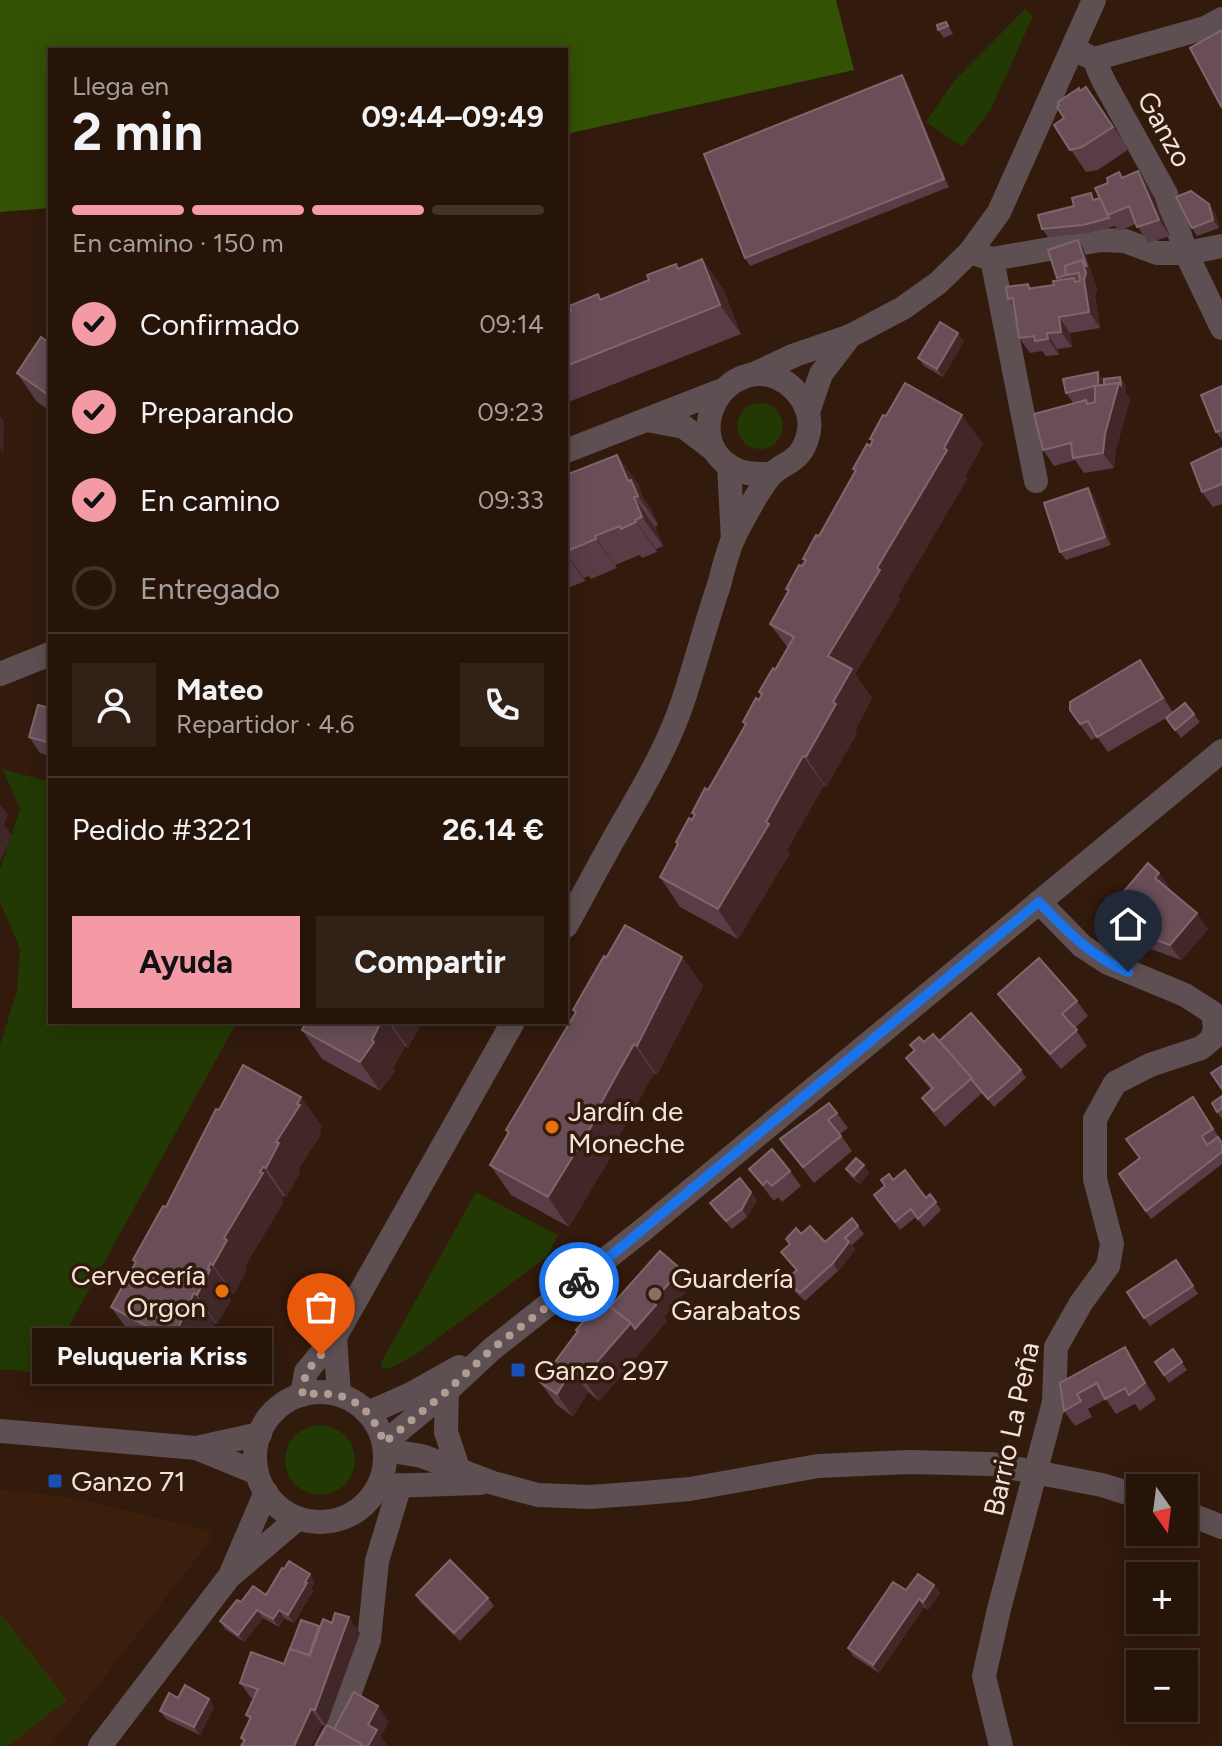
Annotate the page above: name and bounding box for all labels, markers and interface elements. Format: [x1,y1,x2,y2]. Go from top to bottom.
text: Llega en [72,70,169,102]
street label: Ganzo [1130,85,1200,173]
text: 09:44–09:49 [361,98,544,135]
text: 2 min [72,101,203,163]
text: En camino · 150 m [72,227,284,259]
icon: check [72,302,116,346]
text: Confirmado [140,306,300,343]
text: 09:14 [479,308,544,340]
icon: check [72,390,116,434]
text: Preparando [140,394,294,431]
text: 09:23 [477,396,544,428]
icon: check [72,478,116,522]
text: En camino [140,482,280,519]
text: 09:33 [478,484,544,516]
text: Entregado [140,570,280,607]
button: person [72,663,156,747]
button: phone [460,663,544,747]
text: Mateo [176,671,264,708]
text: Repartidor · 4.6 [176,708,355,740]
text: Pedido #3221 [72,811,254,848]
text: 26.14 € [442,811,544,848]
pin [1094,890,1162,972]
icon: home [1106,902,1150,946]
button: Ayuda [72,916,300,1008]
button: Compartir [316,916,544,1008]
place label: Jardín de Moneche [568,1094,685,1160]
marker: Jardín de Moneche [543,1118,561,1136]
courier [539,1242,619,1322]
place label: Cervecería Orgon [71,1258,206,1324]
icon: bike [557,1260,601,1304]
place label: Guardería Garabatos [671,1261,801,1327]
pin [287,1273,355,1355]
marker: Cervecería Orgon [213,1282,231,1300]
icon: bag [299,1285,343,1329]
marker: Guardería Garabatos [646,1285,664,1303]
callout: Peluqueria Kriss [33,1327,273,1383]
street label: Barrio La Peña [976,1339,1046,1519]
text: Peluqueria Kriss [57,1340,247,1372]
place label: Ganzo 297 [534,1353,669,1387]
marker: Ganzo 297 [509,1361,527,1379]
place label: Ganzo 71 [71,1464,186,1498]
marker: Ganzo 71 [46,1472,64,1490]
north arrow [1126,1474,1198,1546]
map controls [1126,1474,1198,1722]
button: + [1126,1562,1198,1634]
button: − [1126,1650,1198,1722]

